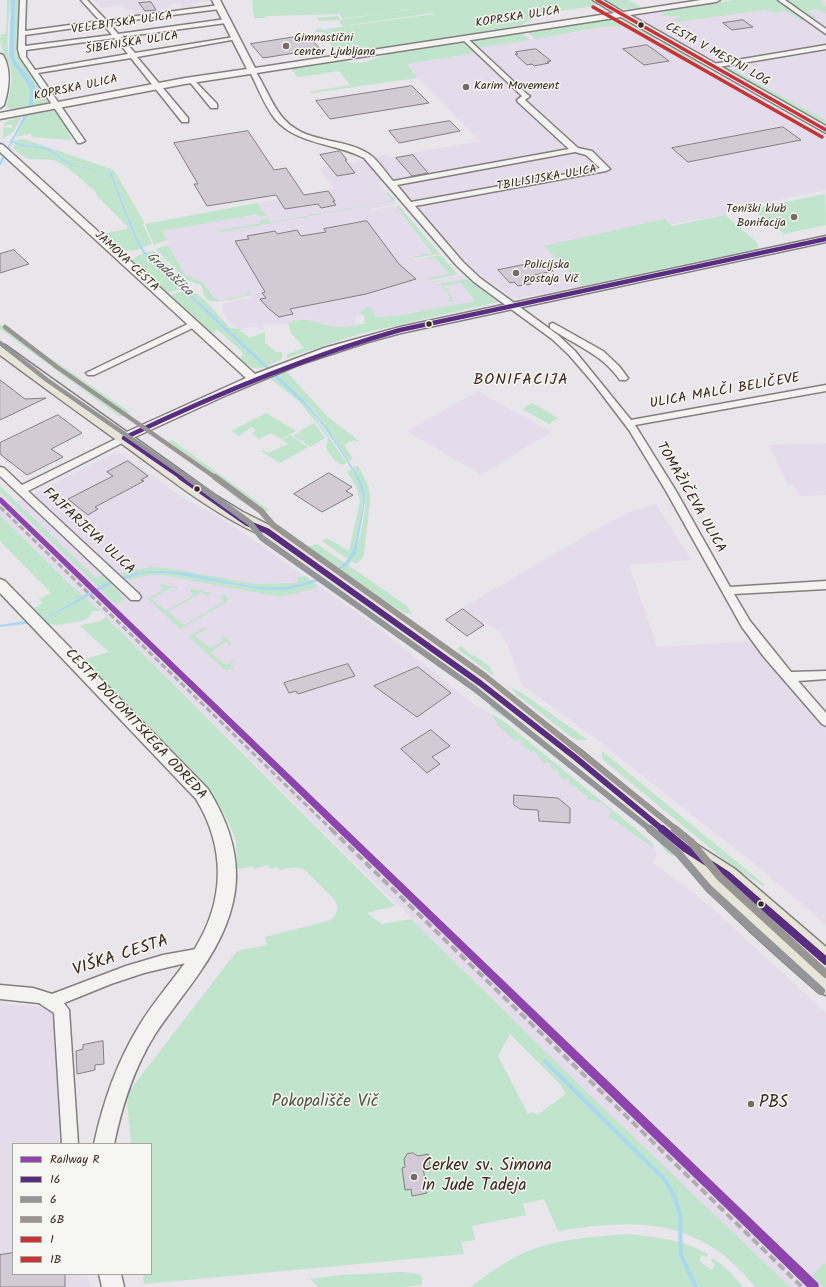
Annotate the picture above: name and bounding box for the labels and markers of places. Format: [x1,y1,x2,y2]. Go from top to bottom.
unlabelled marker [636,20,646,30]
place label: Gimnastični center Ljubljana [294,32,375,60]
marker: Gimnastični center Ljubljana [281,41,291,51]
place label: Karim Movement [474,80,559,94]
marker: Karim Movement [461,82,471,92]
place label: Teniški klub Bonifacija [726,203,786,231]
marker: Teniški klub Bonifacija [789,212,799,222]
place label: Policijska postaja Vič [524,259,579,287]
marker: Policijska postaja Vič [511,268,521,278]
unlabelled marker [424,319,434,329]
unlabelled marker [192,484,202,494]
unlabelled marker [756,899,766,909]
place label: PBS [759,1094,788,1114]
marker: PBS [746,1099,756,1109]
place label: Cerkev sv. Simona in Jude Tadeja [422,1157,552,1197]
marker: Cerkev sv. Simona in Jude Tadeja [409,1172,419,1182]

